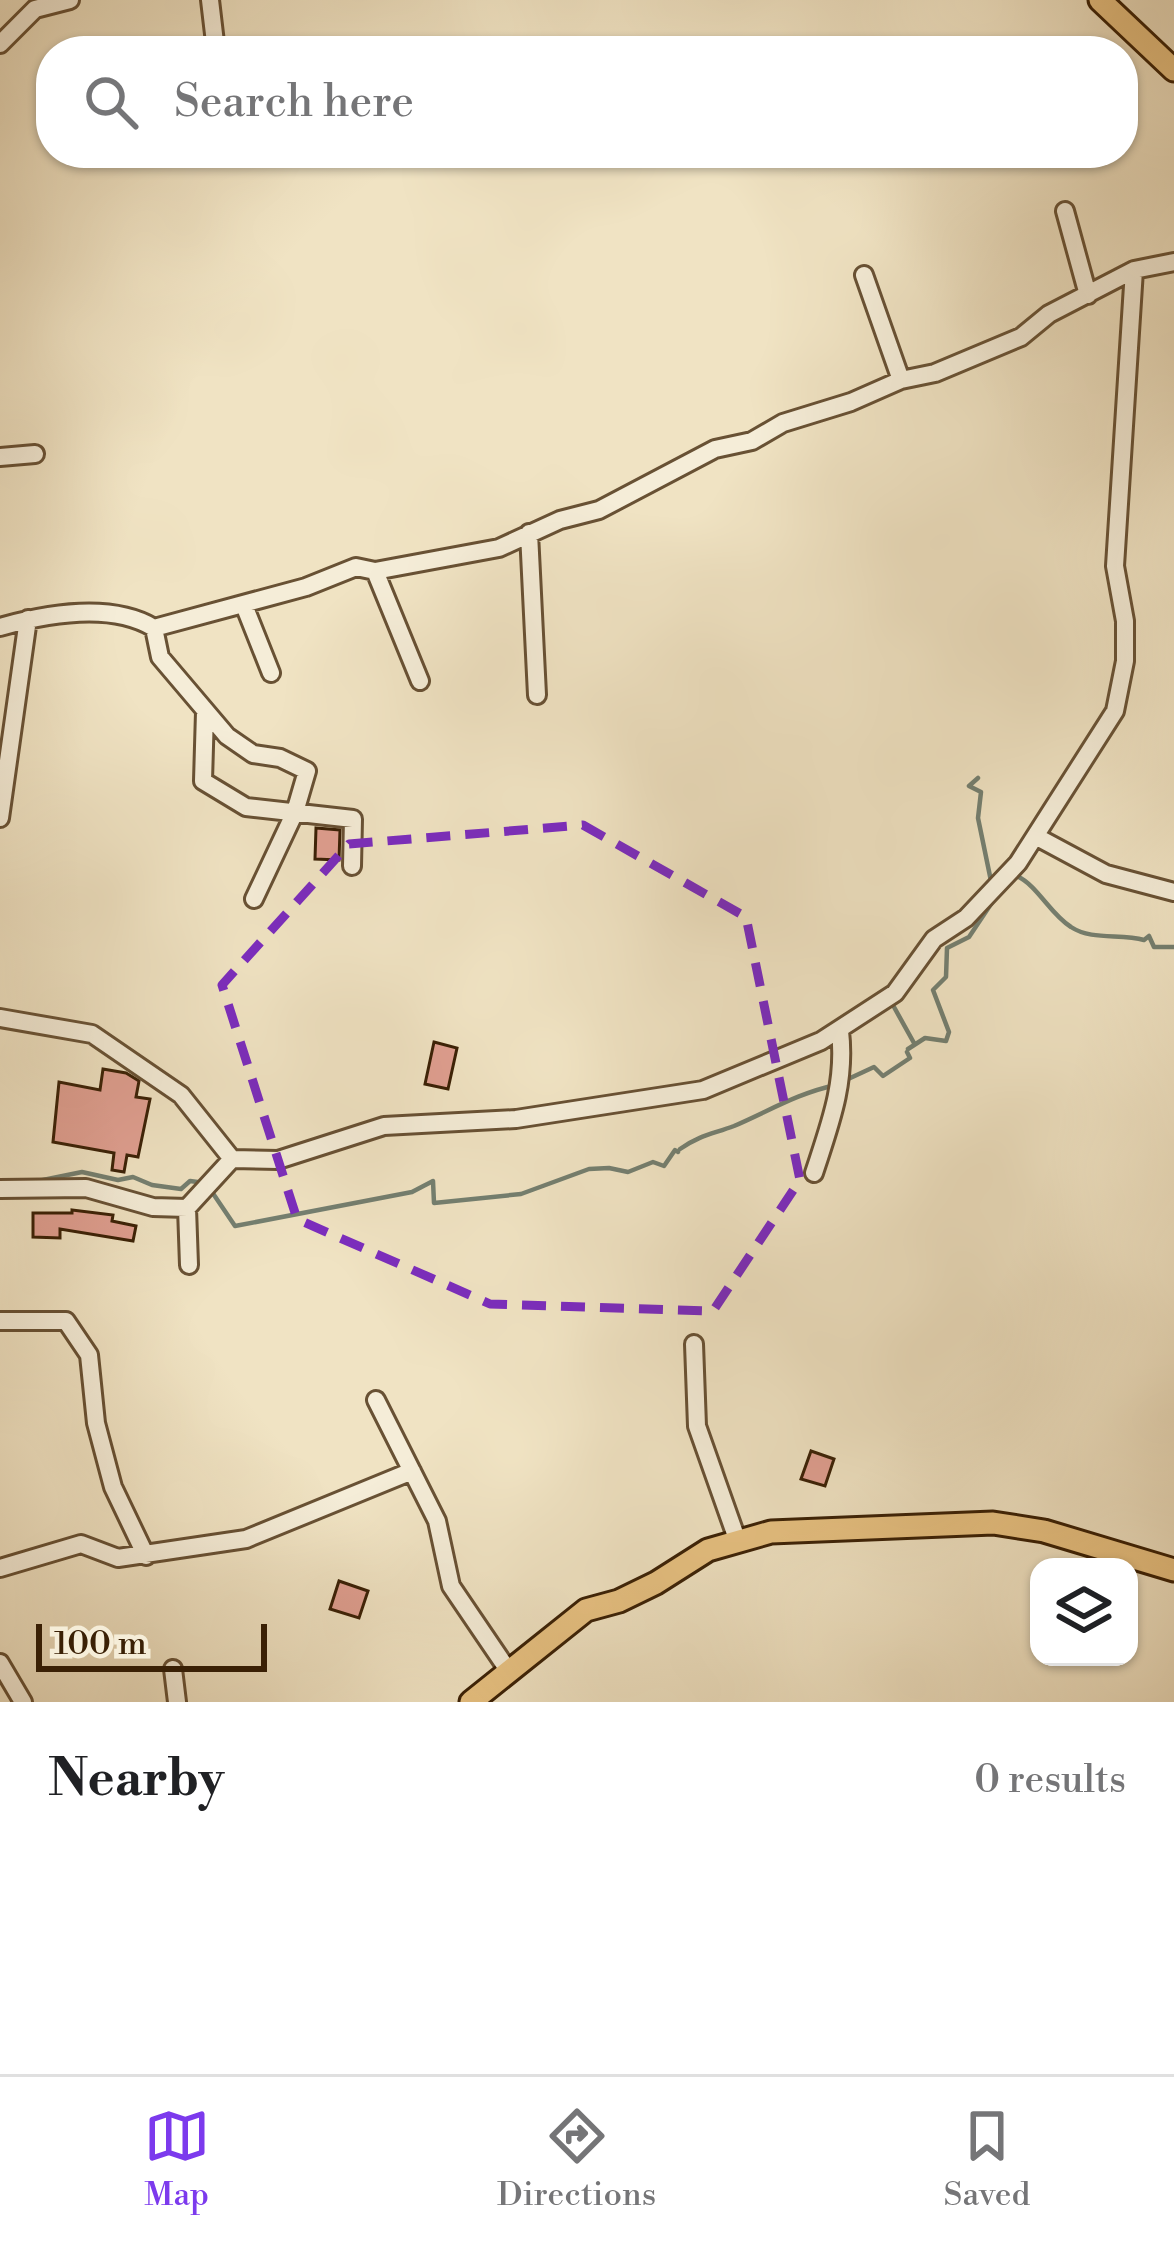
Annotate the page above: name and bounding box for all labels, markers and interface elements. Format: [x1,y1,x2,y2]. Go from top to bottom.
search box [36,36,1138,168]
icon: search [78,69,144,135]
text: Search here [174,74,414,131]
map controls [1030,1558,1138,1666]
button: layers [1030,1558,1138,1666]
scale bar [36,1618,267,1671]
text: 100 m [54,1624,147,1665]
text: Nearby [48,1748,224,1812]
text: 0 results [974,1756,1126,1805]
tab: Map [144,2103,210,2216]
tab: Directions [497,2103,656,2216]
tab: Saved [944,2103,1030,2216]

